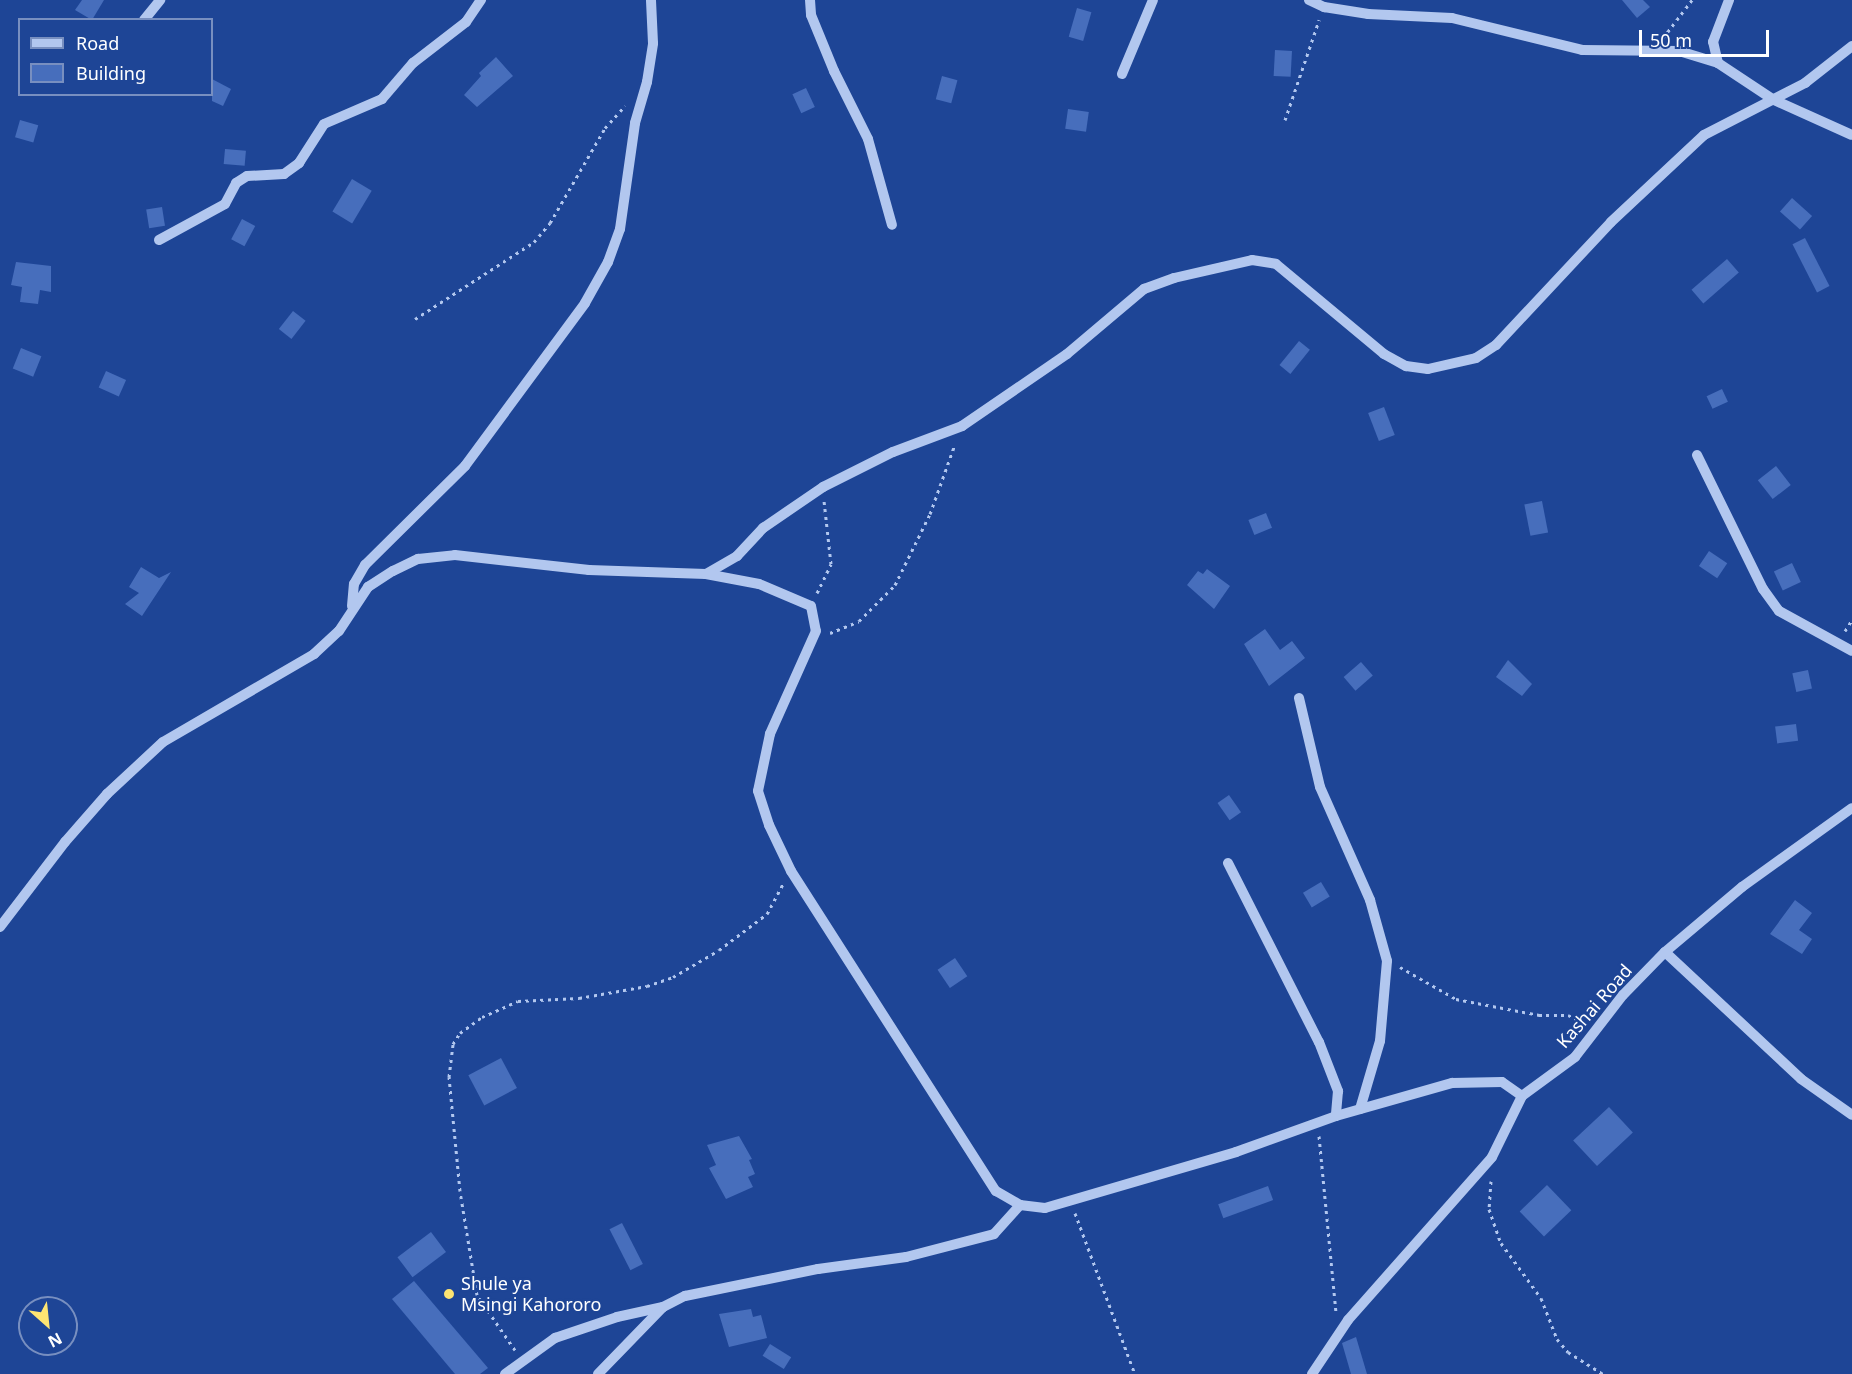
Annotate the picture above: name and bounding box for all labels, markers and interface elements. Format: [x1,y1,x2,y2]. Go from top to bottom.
legend [18,18,213,96]
scale bar [1642,18,1772,56]
text: 50 m [1650,28,1692,52]
text: Road [76,31,119,55]
text: Building [76,61,146,85]
street label: Kashai Road [1552,960,1636,1052]
place label: Shule ya Msingi Kahororo [461,1273,601,1316]
marker: Shule ya Msingi Kahororo [442,1287,456,1301]
north arrow [18,1296,78,1356]
text: N [44,1327,66,1353]

